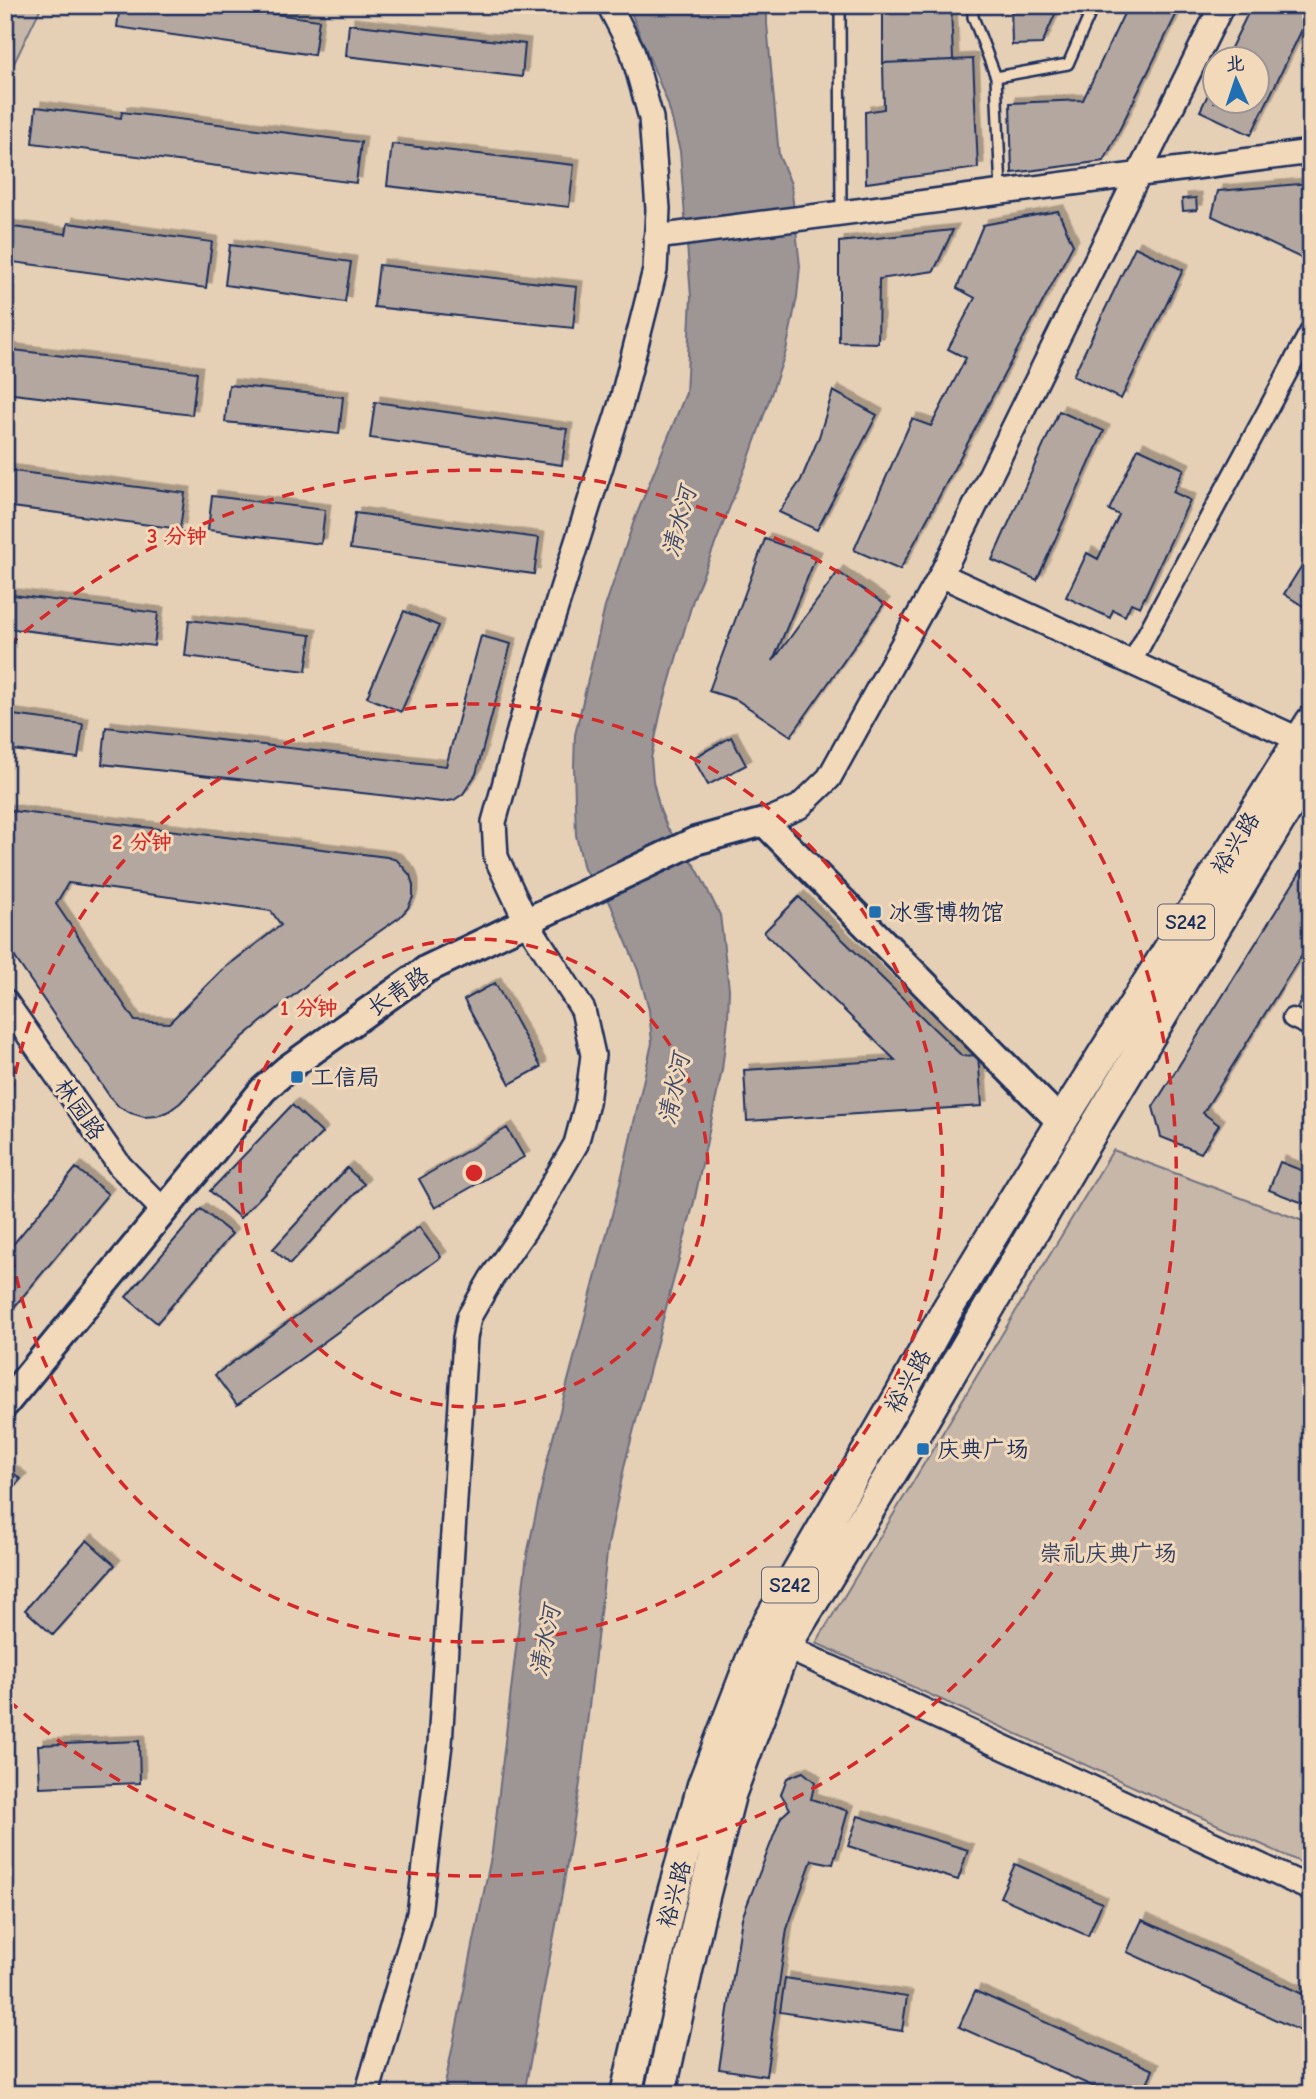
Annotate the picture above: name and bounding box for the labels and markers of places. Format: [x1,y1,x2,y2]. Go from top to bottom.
place label: 冰雪博物馆 [889,899,1004,926]
marker: 冰雪博物馆 [867,904,883,920]
place label: 工信局 [311,1064,380,1091]
marker: 工信局 [289,1069,305,1085]
centre of rings [462,1161,486,1185]
place label: 庆典广场 [937,1436,1029,1463]
marker: 庆典广场 [915,1441,931,1457]

